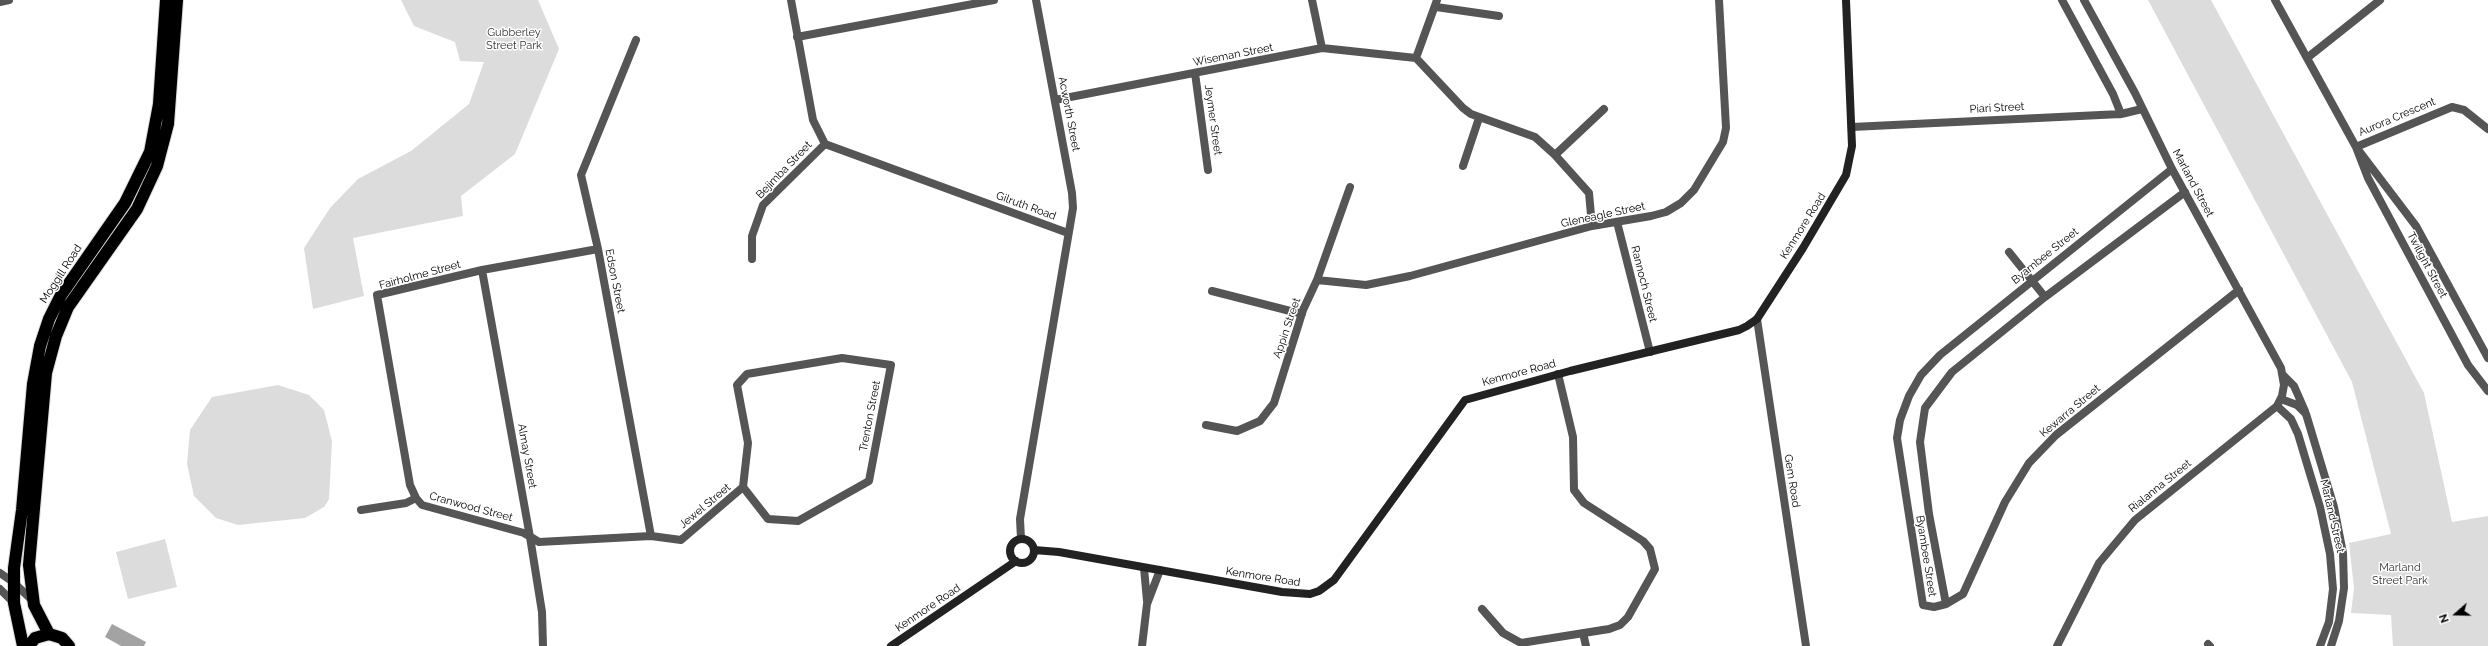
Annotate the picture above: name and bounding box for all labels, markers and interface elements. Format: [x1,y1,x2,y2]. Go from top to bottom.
park label: Gubberley Street Park [486,26,542,52]
street label: Wiseman Street [1192,41,1274,69]
street label: Acworth Street [1055,76,1083,152]
street label: Jeymer Street [1202,84,1224,156]
street label: Aurora Crescent [2357,95,2437,139]
street label: Piari Street [1969,100,2025,116]
street label: Bejimba Street [753,138,815,202]
street label: Marland Street [2170,147,2216,219]
street label: Gilruth Road [994,189,1058,223]
street label: Kenmore Road [1777,190,1829,262]
street label: Gleneagle Street [1560,200,1646,230]
street label: Byambee Street [2009,225,2081,287]
street label: Twilight Street [2404,230,2450,300]
street label: Moggill Road [37,242,85,306]
street label: Rannoch Street [1628,244,1660,324]
street label: Edson Street [602,248,628,314]
street label: Fairholme Street [378,258,462,292]
street label: Appin Street [1270,296,1304,360]
street label: Kenmore Road [1481,357,1557,389]
street label: Trenton Street [857,379,883,453]
street label: Kewarra Street [2037,382,2103,440]
street label: Almay Street [515,423,539,489]
street label: Gem Road [1781,453,1803,509]
street label: Rialanna Street [2126,457,2194,515]
street label: Marland Street [2317,478,2347,554]
street label: Jewel Street [677,481,733,531]
street label: Cranwood Street [428,490,514,524]
street label: Byambee Street [1913,514,1939,598]
park label: Marland Street Park [2372,561,2428,587]
street label: Kenmore Road [1225,565,1301,589]
street label: Kenmore Road [893,581,963,635]
north arrow [2436,594,2476,634]
text: N [2437,612,2452,624]

